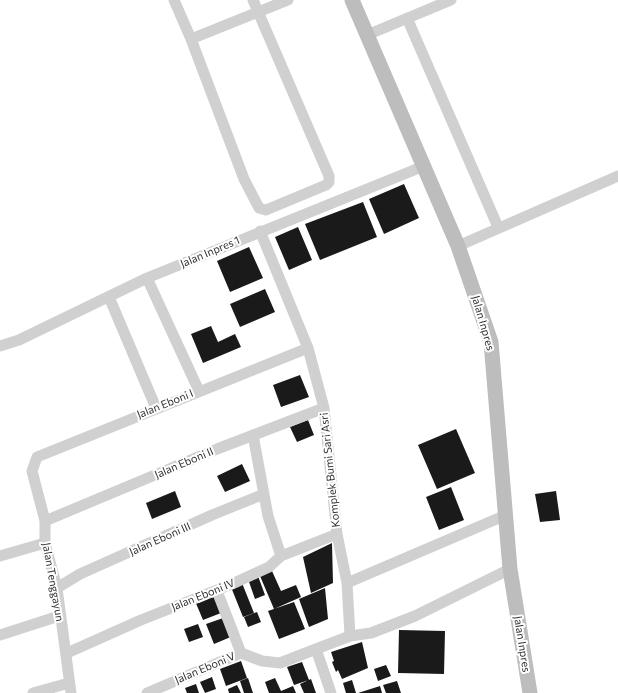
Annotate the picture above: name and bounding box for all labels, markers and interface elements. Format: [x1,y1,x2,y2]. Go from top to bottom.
street label: Jalan Inpres 1 [178,233,242,271]
street label: Jalan Inpres [469,294,497,352]
street label: Jalan Eboni I [135,387,195,421]
street label: Komplek Bumi Sari Asri [317,412,343,528]
street label: Jalan Eboni II [152,445,216,481]
street label: Jalan Eboni III [127,520,193,558]
street label: Jalan Tenggayun [40,542,66,622]
street label: Jalan Eboni IV [169,576,237,614]
street label: Jalan Inpres [511,615,533,673]
street label: Jalan Eboni V [173,649,237,687]

